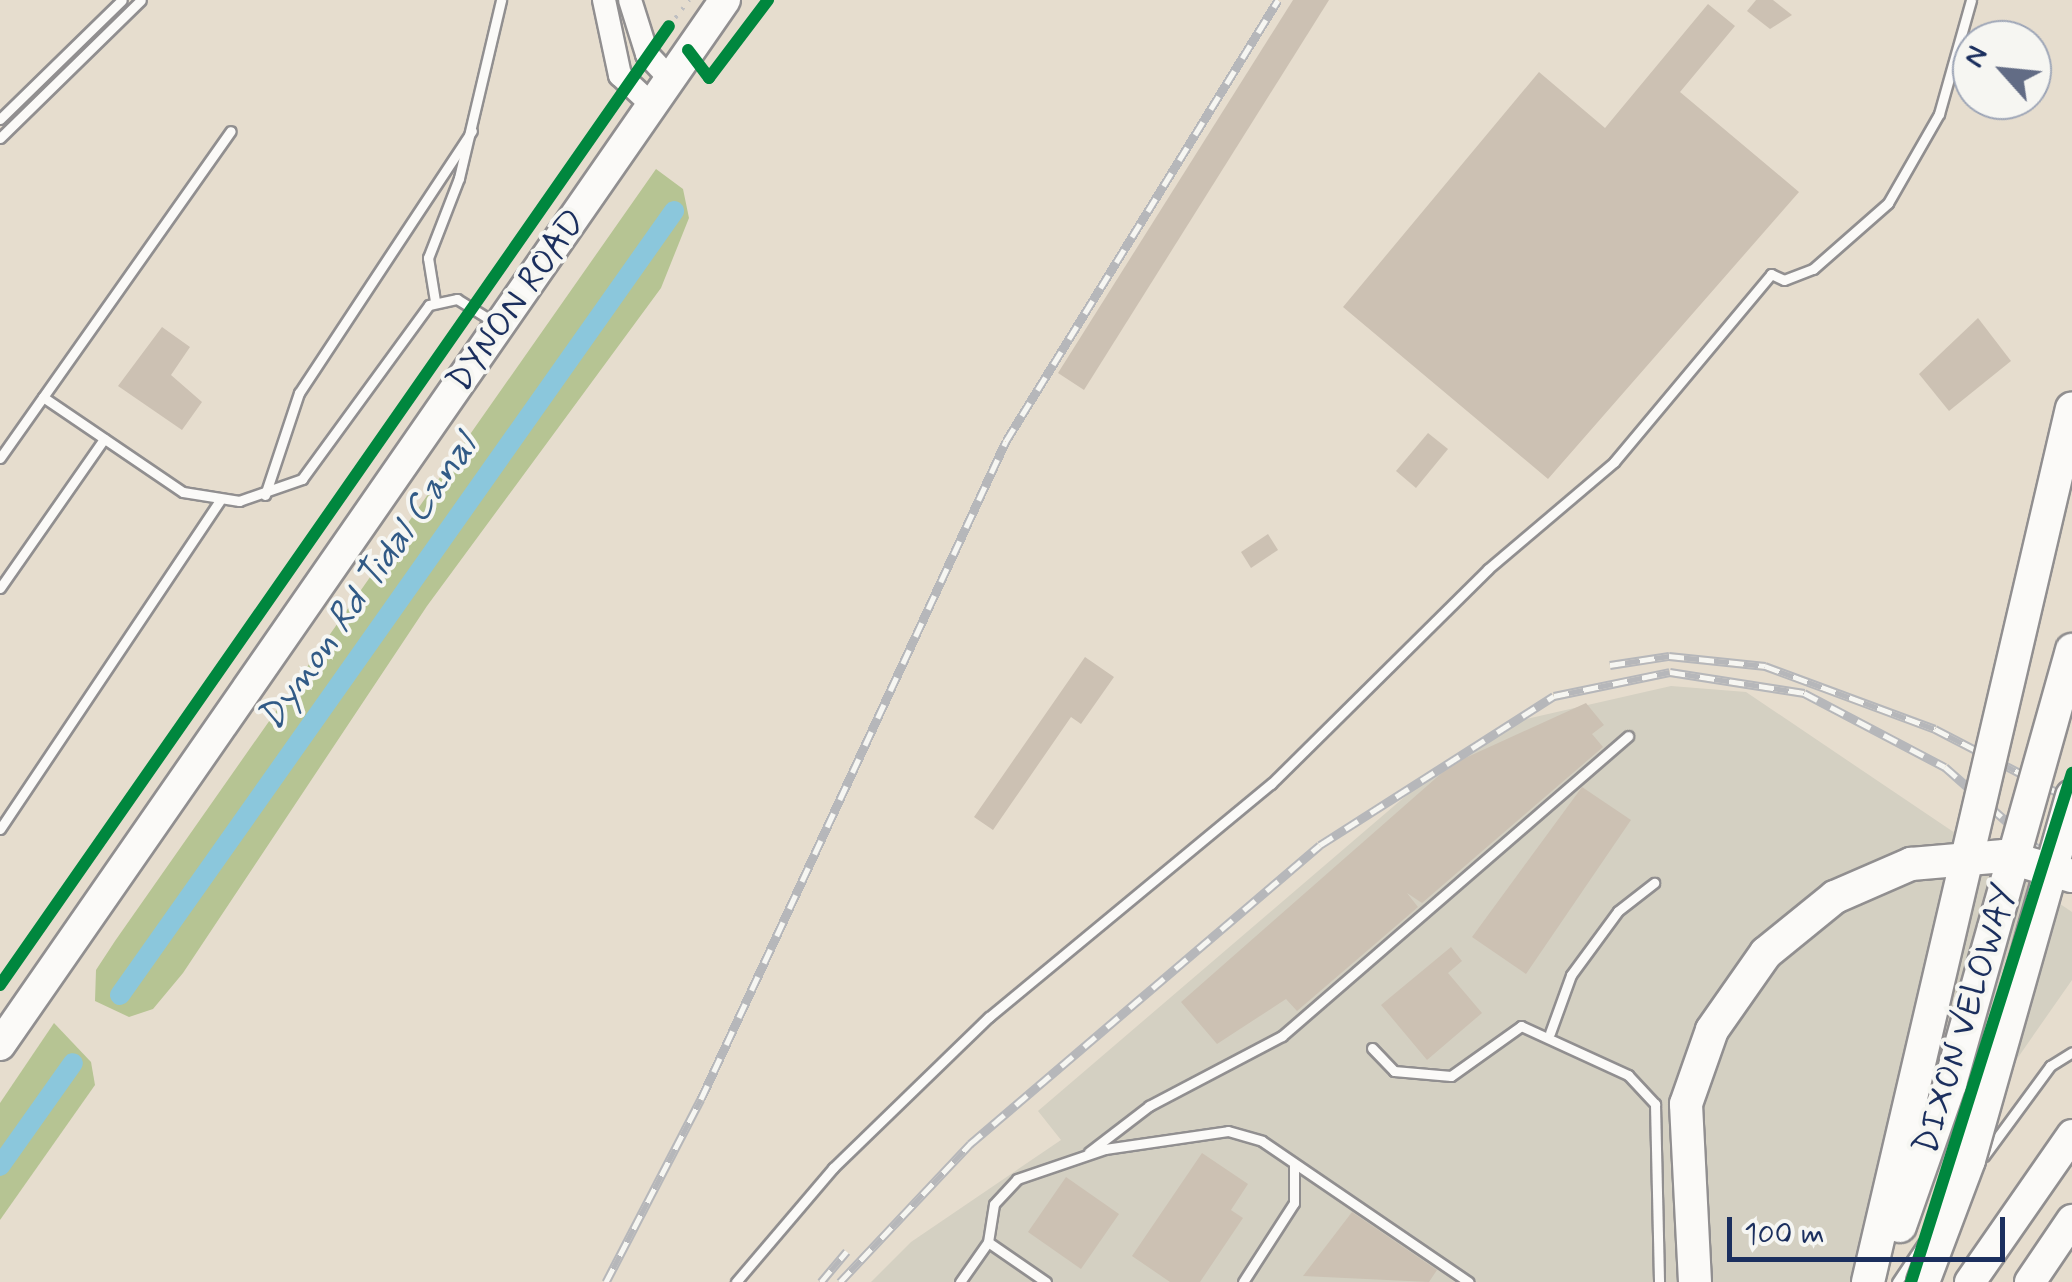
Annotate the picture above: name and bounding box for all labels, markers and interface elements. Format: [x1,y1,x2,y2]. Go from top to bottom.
north arrow [1952,20,2052,120]
text: N [1956,40,1997,74]
street label: DYNON ROAD [439,202,595,400]
water label: Dynon Rd Tidal Canal [250,428,486,738]
street label: DIXON VELOWAY [1905,879,2027,1159]
scale bar [1732,1197,2010,1259]
text: 100 m [1744,1215,1825,1254]

